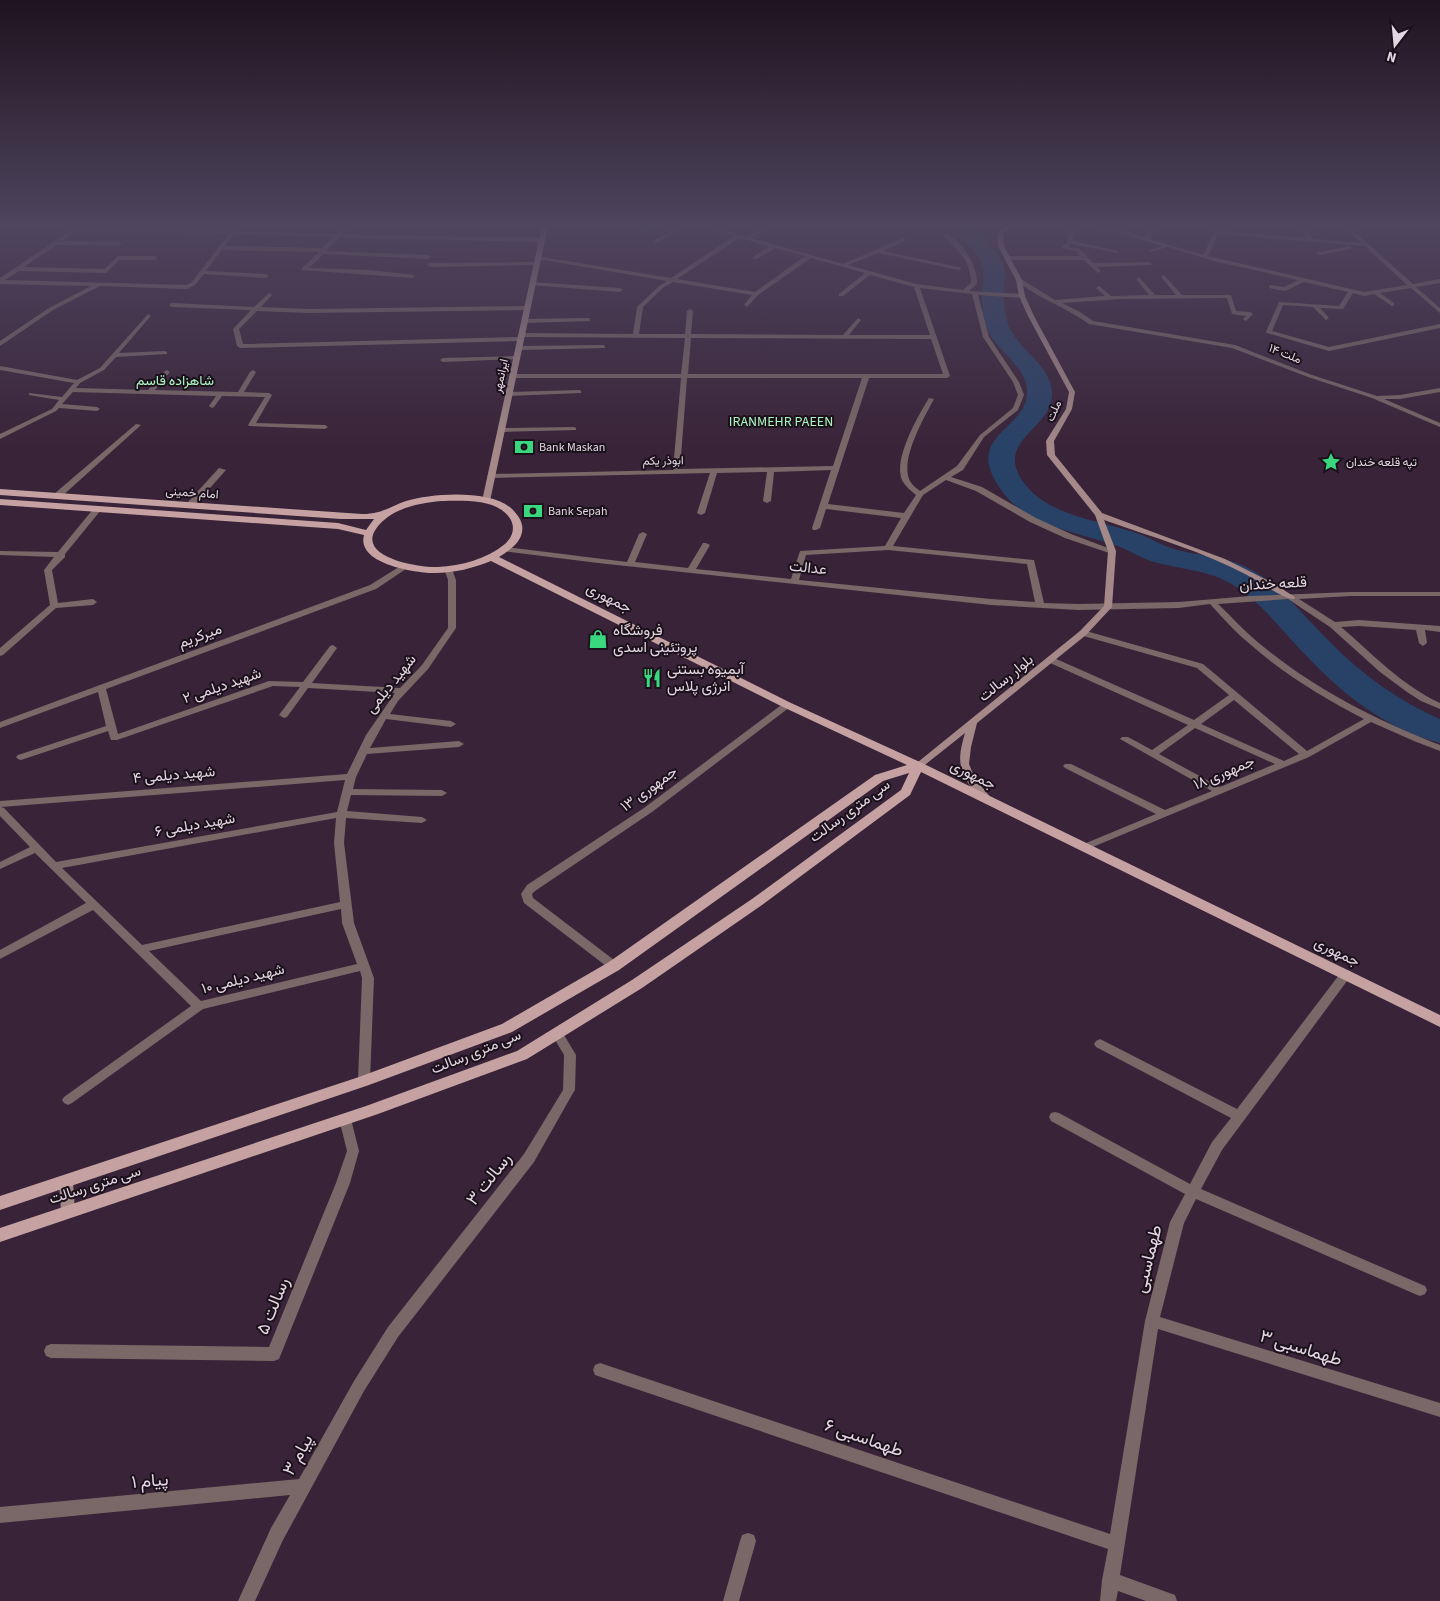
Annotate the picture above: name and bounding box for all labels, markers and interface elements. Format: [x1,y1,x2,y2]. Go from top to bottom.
north arrow [1370,20,1420,70]
text: N [1384,46,1399,67]
street label: ۱۴ ملت [1266,340,1304,368]
street label: ایرانمهر [489,357,513,396]
district label: شاهزاده قاسم [136,371,214,391]
street label: ملت [1042,398,1066,424]
district label: IRANMEHR PAEEN [729,412,833,432]
bank icon: Bank Maskan [513,436,535,458]
place label: Bank Maskan [539,439,605,456]
place icon: تپه قلعه خندان [1320,451,1342,473]
street label: ابوذر یکم [642,452,684,470]
place label: تپه قلعه خندان [1346,454,1417,471]
street label: امام خمینی [165,483,219,503]
bank icon: Bank Sepah [522,500,544,522]
place label: Bank Sepah [548,503,607,520]
street label: عدالت [788,556,828,580]
street label: قلعه خندان [1239,572,1307,596]
street label: جمهوری [583,578,635,618]
street label: میرکریم [175,618,225,654]
place label: فروشگاه پروتئینی اسدی [613,620,698,658]
shop icon: فروشگاه پروتئینی اسدی [587,628,609,650]
street label: بلوار رسالت [974,649,1038,707]
street label: شهید دیلمی [361,650,422,718]
place label: آبمیوه بستنی انرژی پلاس [667,659,746,697]
street label: ۲ شهید دیلمی [180,663,264,709]
restaurant icon: آبمیوه بستنی انرژی پلاس [641,667,663,689]
street label: جمهوری ۱۸ [1190,751,1258,795]
street label: جمهوری [947,755,999,795]
street label: ۴ شهید دیلمی [132,761,216,789]
street label: ۱۳ جمهوری [616,761,682,817]
street label: سی متری رسالت [805,774,895,848]
street label: ۶ شهید دیلمی [153,808,237,842]
street label: جمهوری [1311,932,1363,972]
street label: ۱۰ شهید دیلمی [199,959,287,999]
street label: سی متری رسالت [428,1024,524,1080]
street label: ۳ رسالت [460,1147,518,1211]
street label: سی متری رسالت [46,1160,144,1210]
street label: طهماسبی [1127,1222,1169,1296]
street label: ۵ رسالت [250,1274,296,1338]
street label: ۳ طهماسبی [1257,1324,1345,1372]
street label: ۶ طهماسبی [821,1413,907,1463]
street label: ۳ پیام [276,1430,320,1480]
street label: ۱ پیام [130,1467,170,1495]

